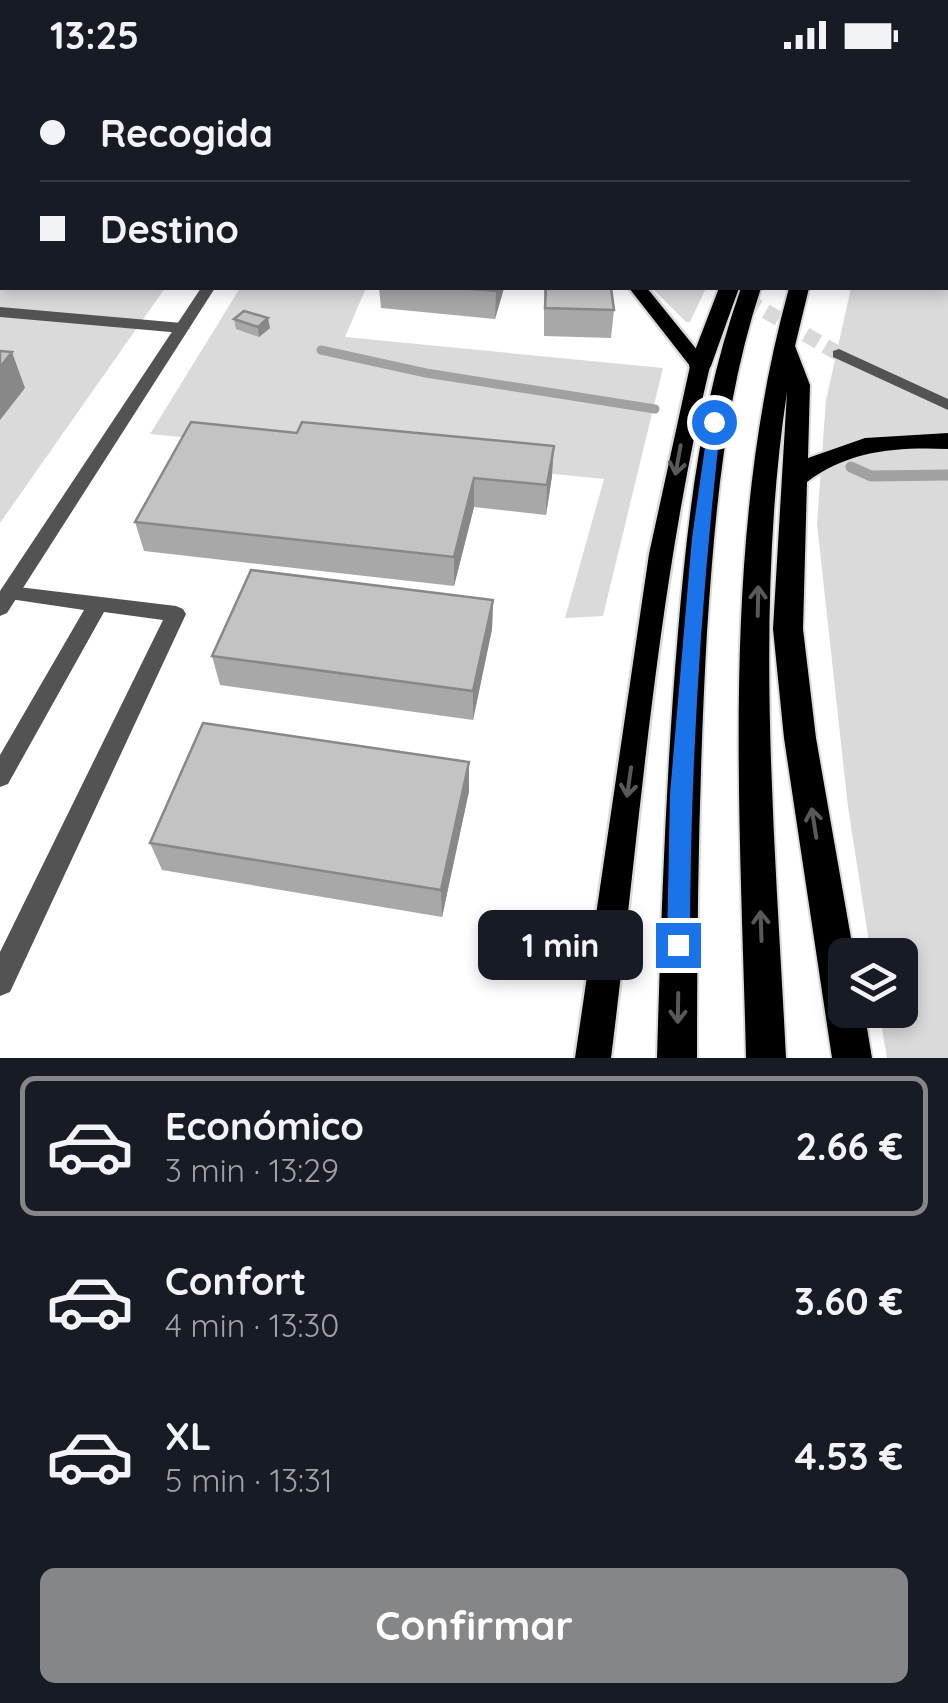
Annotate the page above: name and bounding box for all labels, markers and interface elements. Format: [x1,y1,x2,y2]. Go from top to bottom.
text: 13:25 [50,11,139,59]
text: Recogida [100,109,273,157]
text: Destino [100,205,239,253]
route start [692,400,737,445]
one-way arrow [668,444,687,476]
one-way arrow [748,585,767,617]
one-way arrow [619,765,637,797]
one-way arrow [804,808,823,840]
callout: 1 min [478,910,643,980]
one-way arrow [751,910,770,942]
route end [656,923,701,968]
text: 1 min [522,925,599,965]
map controls [828,938,918,1028]
button: layers [828,938,918,1028]
one-way arrow [668,991,687,1023]
icon: car [45,1101,135,1191]
text: Económico [165,1102,364,1150]
text: 2.66 € [795,1122,903,1170]
text: 3 min · 13:29 [165,1150,339,1190]
icon: car [45,1256,135,1346]
text: Confort [165,1257,306,1305]
text: 3.60 € [794,1277,903,1325]
text: 4 min · 13:30 [165,1305,339,1345]
icon: car [45,1411,135,1501]
text: XL [165,1412,211,1460]
text: 4.53 € [794,1432,903,1480]
text: 5 min · 13:31 [165,1460,333,1500]
button: Confirmar [40,1568,908,1683]

